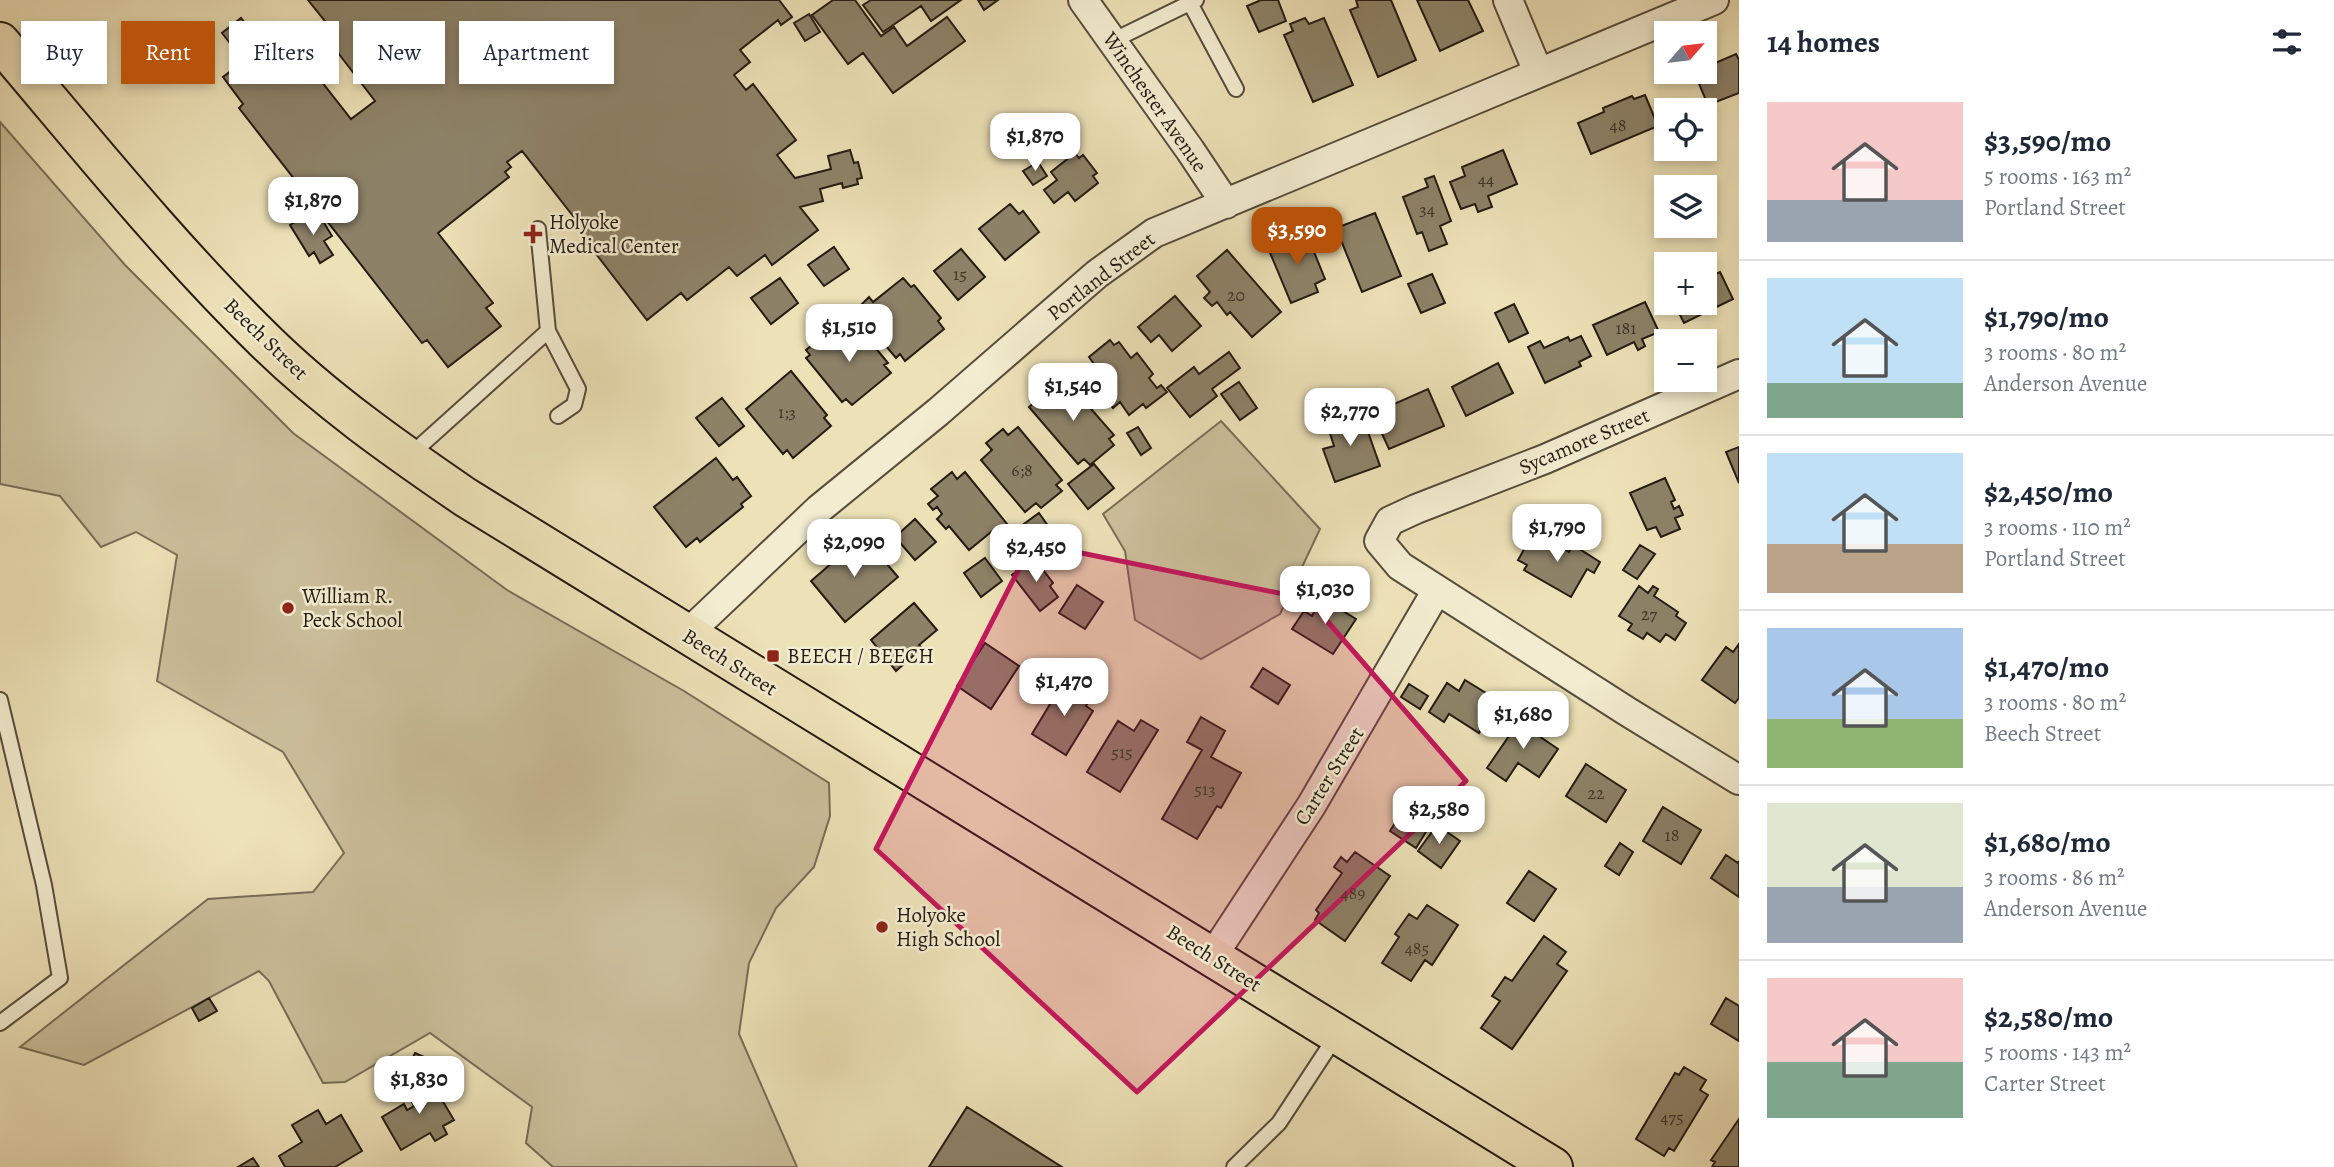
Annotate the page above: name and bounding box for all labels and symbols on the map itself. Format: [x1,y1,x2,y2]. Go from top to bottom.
north arrow [1654,21,1717,84]
street label: Winchester Avenue [1096,25,1214,178]
house number: 48 [1610,113,1626,137]
pin: $1,870 [978,114,1092,173]
house number: 44 [1478,167,1494,191]
pin: $1,870 [256,177,370,237]
house number: 34 [1419,197,1435,221]
place label: Holyoke Medical Center [549,208,679,260]
pin: $3,590 [1240,208,1354,267]
marker: Holyoke Medical Center [523,224,543,244]
street label: Portland Street [1041,225,1161,327]
house number: 15 [953,262,967,286]
house number: 20 [1227,283,1245,307]
street label: Beech Street [218,292,314,386]
pin: $1,510 [792,304,906,364]
house number: 181 [1615,316,1637,340]
pin: $1,540 [1016,364,1130,423]
pin: $2,770 [1293,388,1407,448]
house number: 1;3 [778,400,796,424]
street label: Sycamore Street [1514,401,1654,481]
house number: 6;8 [1011,458,1033,482]
pin: $1,790 [1500,504,1614,564]
pin: $2,090 [797,520,911,579]
pin: $2,450 [979,524,1093,584]
pin: $1,030 [1268,566,1382,626]
place label: William R. Peck School [301,582,402,634]
marker: William R. Peck School [280,600,296,616]
house number: 27 [1641,602,1657,626]
street label: Beech Street [677,622,783,702]
place label: BEECH / BEECH [787,642,934,670]
marker: BEECH / BEECH [765,648,781,664]
pin: $1,470 [1007,658,1121,718]
pin: $1,680 [1466,692,1580,751]
street label: Carter Street [1288,721,1370,831]
house number: 515 [1111,740,1133,764]
house number: 513 [1194,777,1216,801]
house number: 22 [1587,781,1605,805]
pin: $2,580 [1382,786,1496,846]
house number: 18 [1665,823,1679,847]
house number: 489 [1340,881,1366,905]
place label: Holyoke High School [896,901,1000,953]
street label: Beech Street [1161,918,1267,998]
marker: Holyoke High School [874,919,890,935]
house number: 485 [1405,936,1429,960]
pin: $1,830 [362,1056,476,1116]
house number: 475 [1660,1105,1684,1129]

